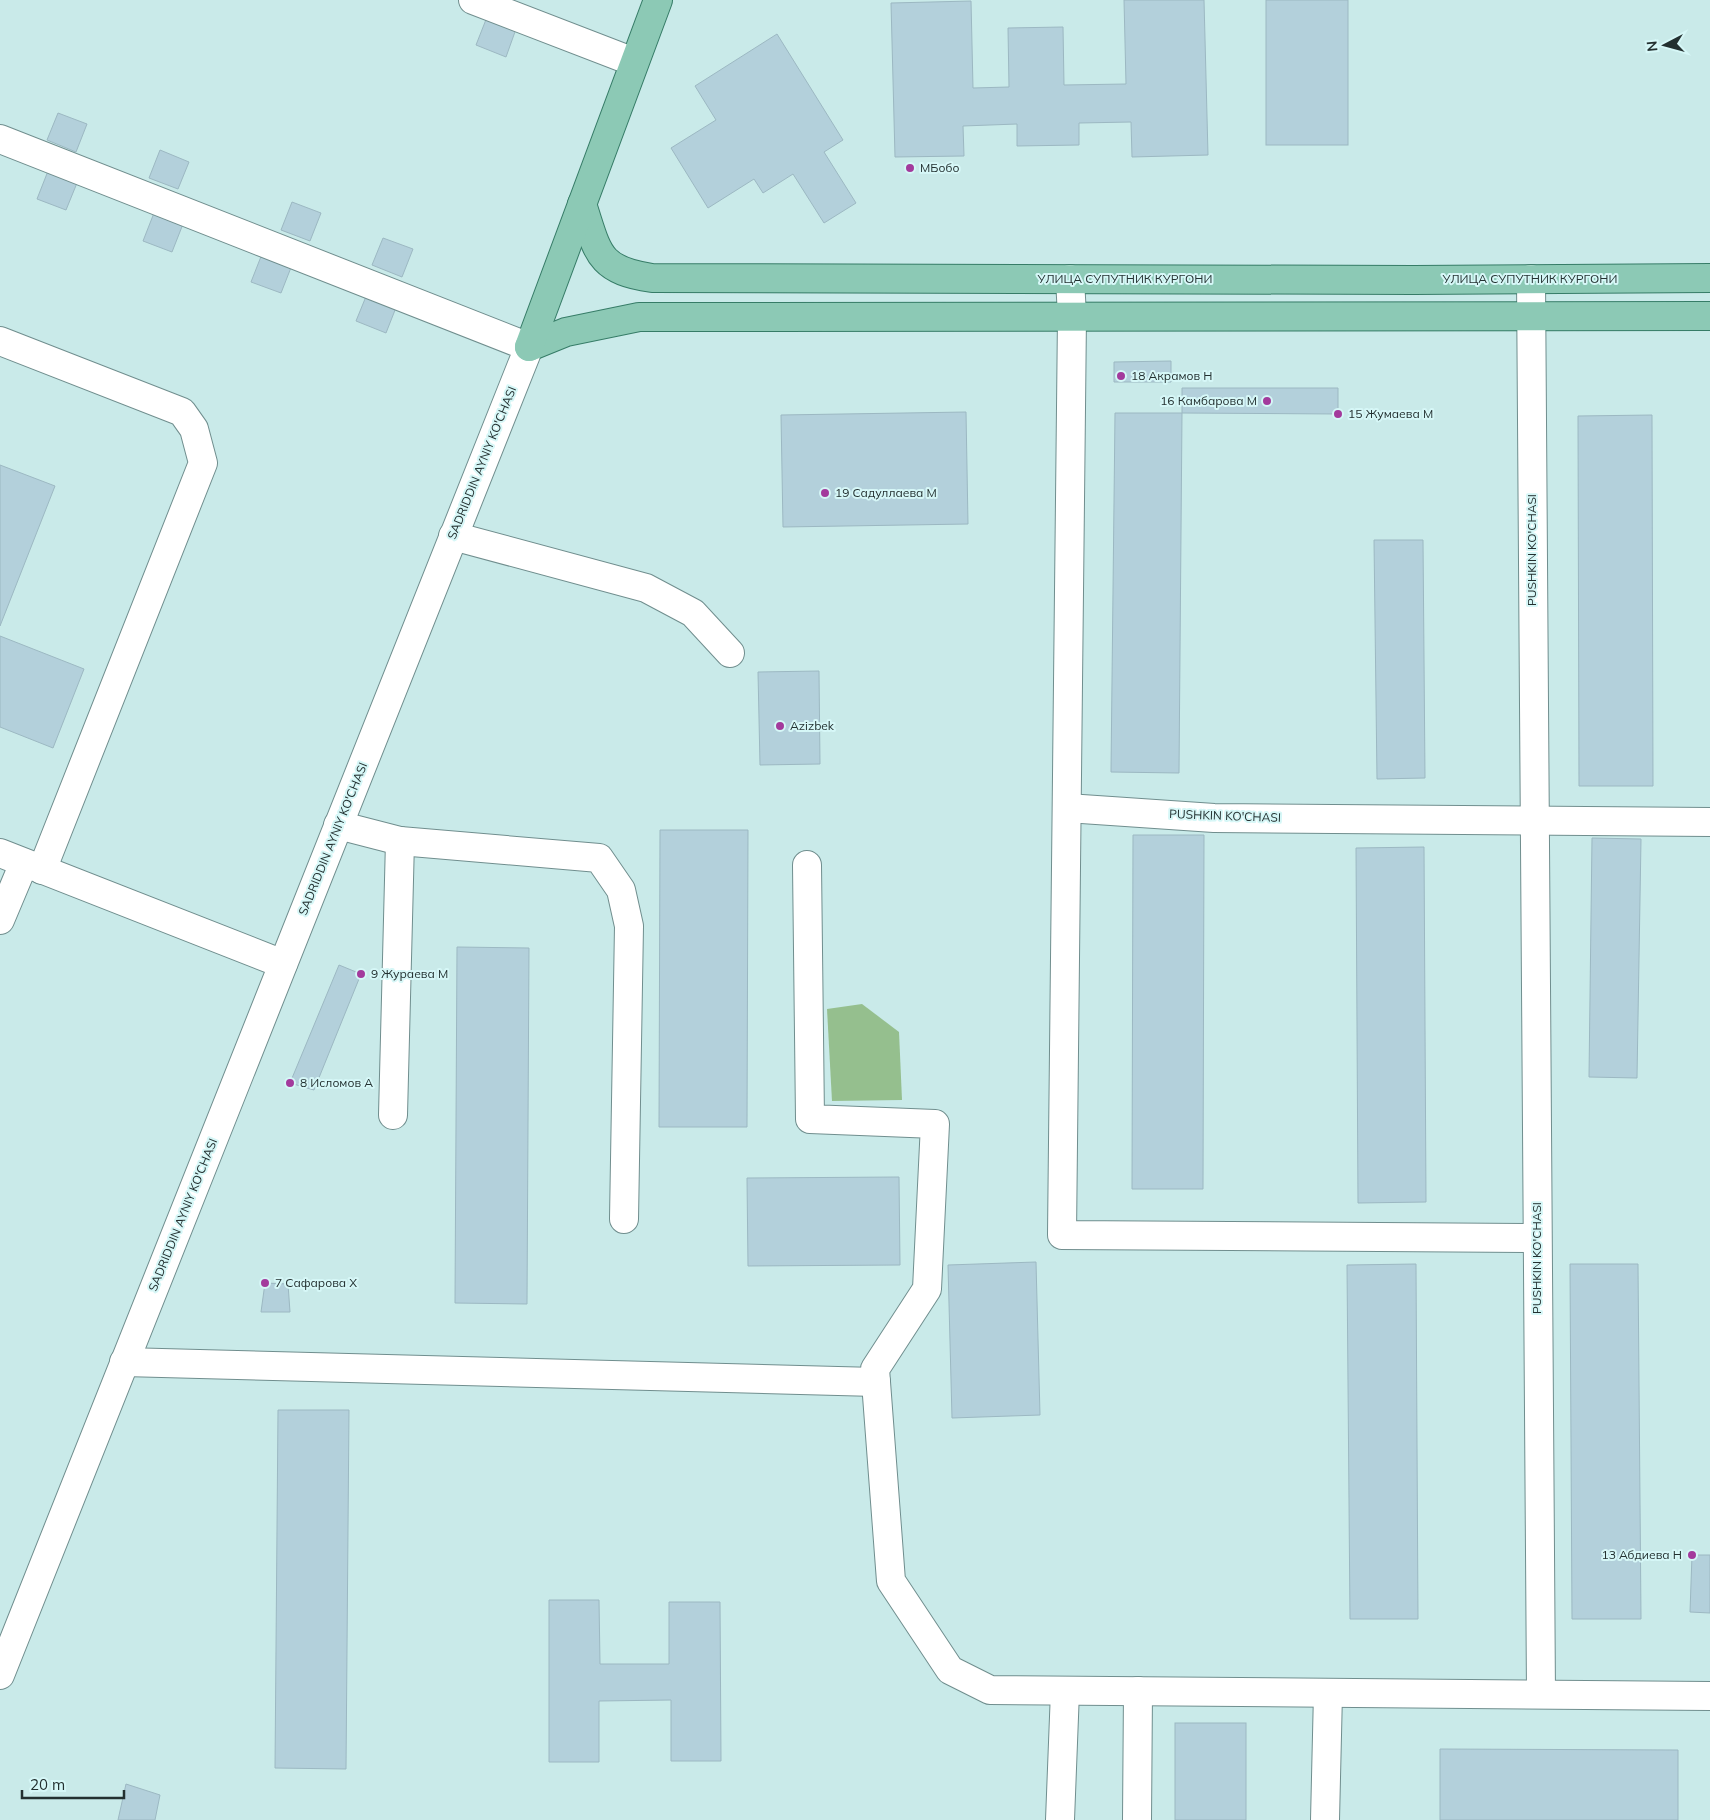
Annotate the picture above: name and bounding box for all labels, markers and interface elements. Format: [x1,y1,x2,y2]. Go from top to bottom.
north arrow [1640,20,1690,70]
text: N [1643,40,1662,53]
place label: МБобо [920,160,959,175]
marker: МБобо [904,162,916,174]
street label: УЛИЦА СУПУТНИК КУРГОНИ [1036,271,1213,286]
street label: УЛИЦА СУПУТНИК КУРГОНИ [1441,271,1618,286]
place label: 18 Акрамов Н [1131,368,1213,383]
marker: 18 Акрамов Н [1115,370,1127,382]
street label: SADRIDDIN AYNIY KO'CHASI [444,384,519,541]
place label: 16 Камбарова М [1160,393,1257,408]
marker: 16 Камбарова М [1261,395,1273,407]
place label: 15 Жумаева М [1348,406,1433,421]
marker: 15 Жумаева М [1332,408,1344,420]
place label: 19 Садуллаева М [835,485,937,500]
marker: 19 Садуллаева М [819,487,831,499]
street label: PUSHKIN KO'CHASI [1524,494,1539,606]
place label: Azizbek [790,718,835,733]
marker: Azizbek [774,720,786,732]
street label: SADRIDDIN AYNIY KO'CHASI [295,760,370,917]
street label: PUSHKIN KO'CHASI [1169,806,1281,825]
place label: 9 Жураева М [371,966,448,981]
marker: 9 Жураева М [355,968,367,980]
place label: 8 Исломов А [300,1075,373,1090]
marker: 8 Исломов А [284,1077,296,1089]
street label: SADRIDDIN AYNIY KO'CHASI [145,1136,220,1293]
street label: PUSHKIN KO'CHASI [1529,1202,1544,1314]
place label: 7 Сафарова Х [275,1275,357,1290]
marker: 7 Сафарова Х [259,1277,271,1289]
place label: 13 Абдиева Н [1601,1547,1682,1562]
marker: 13 Абдиева Н [1686,1549,1698,1561]
scale bar [22,1768,125,1800]
text: 20 m [30,1775,65,1794]

